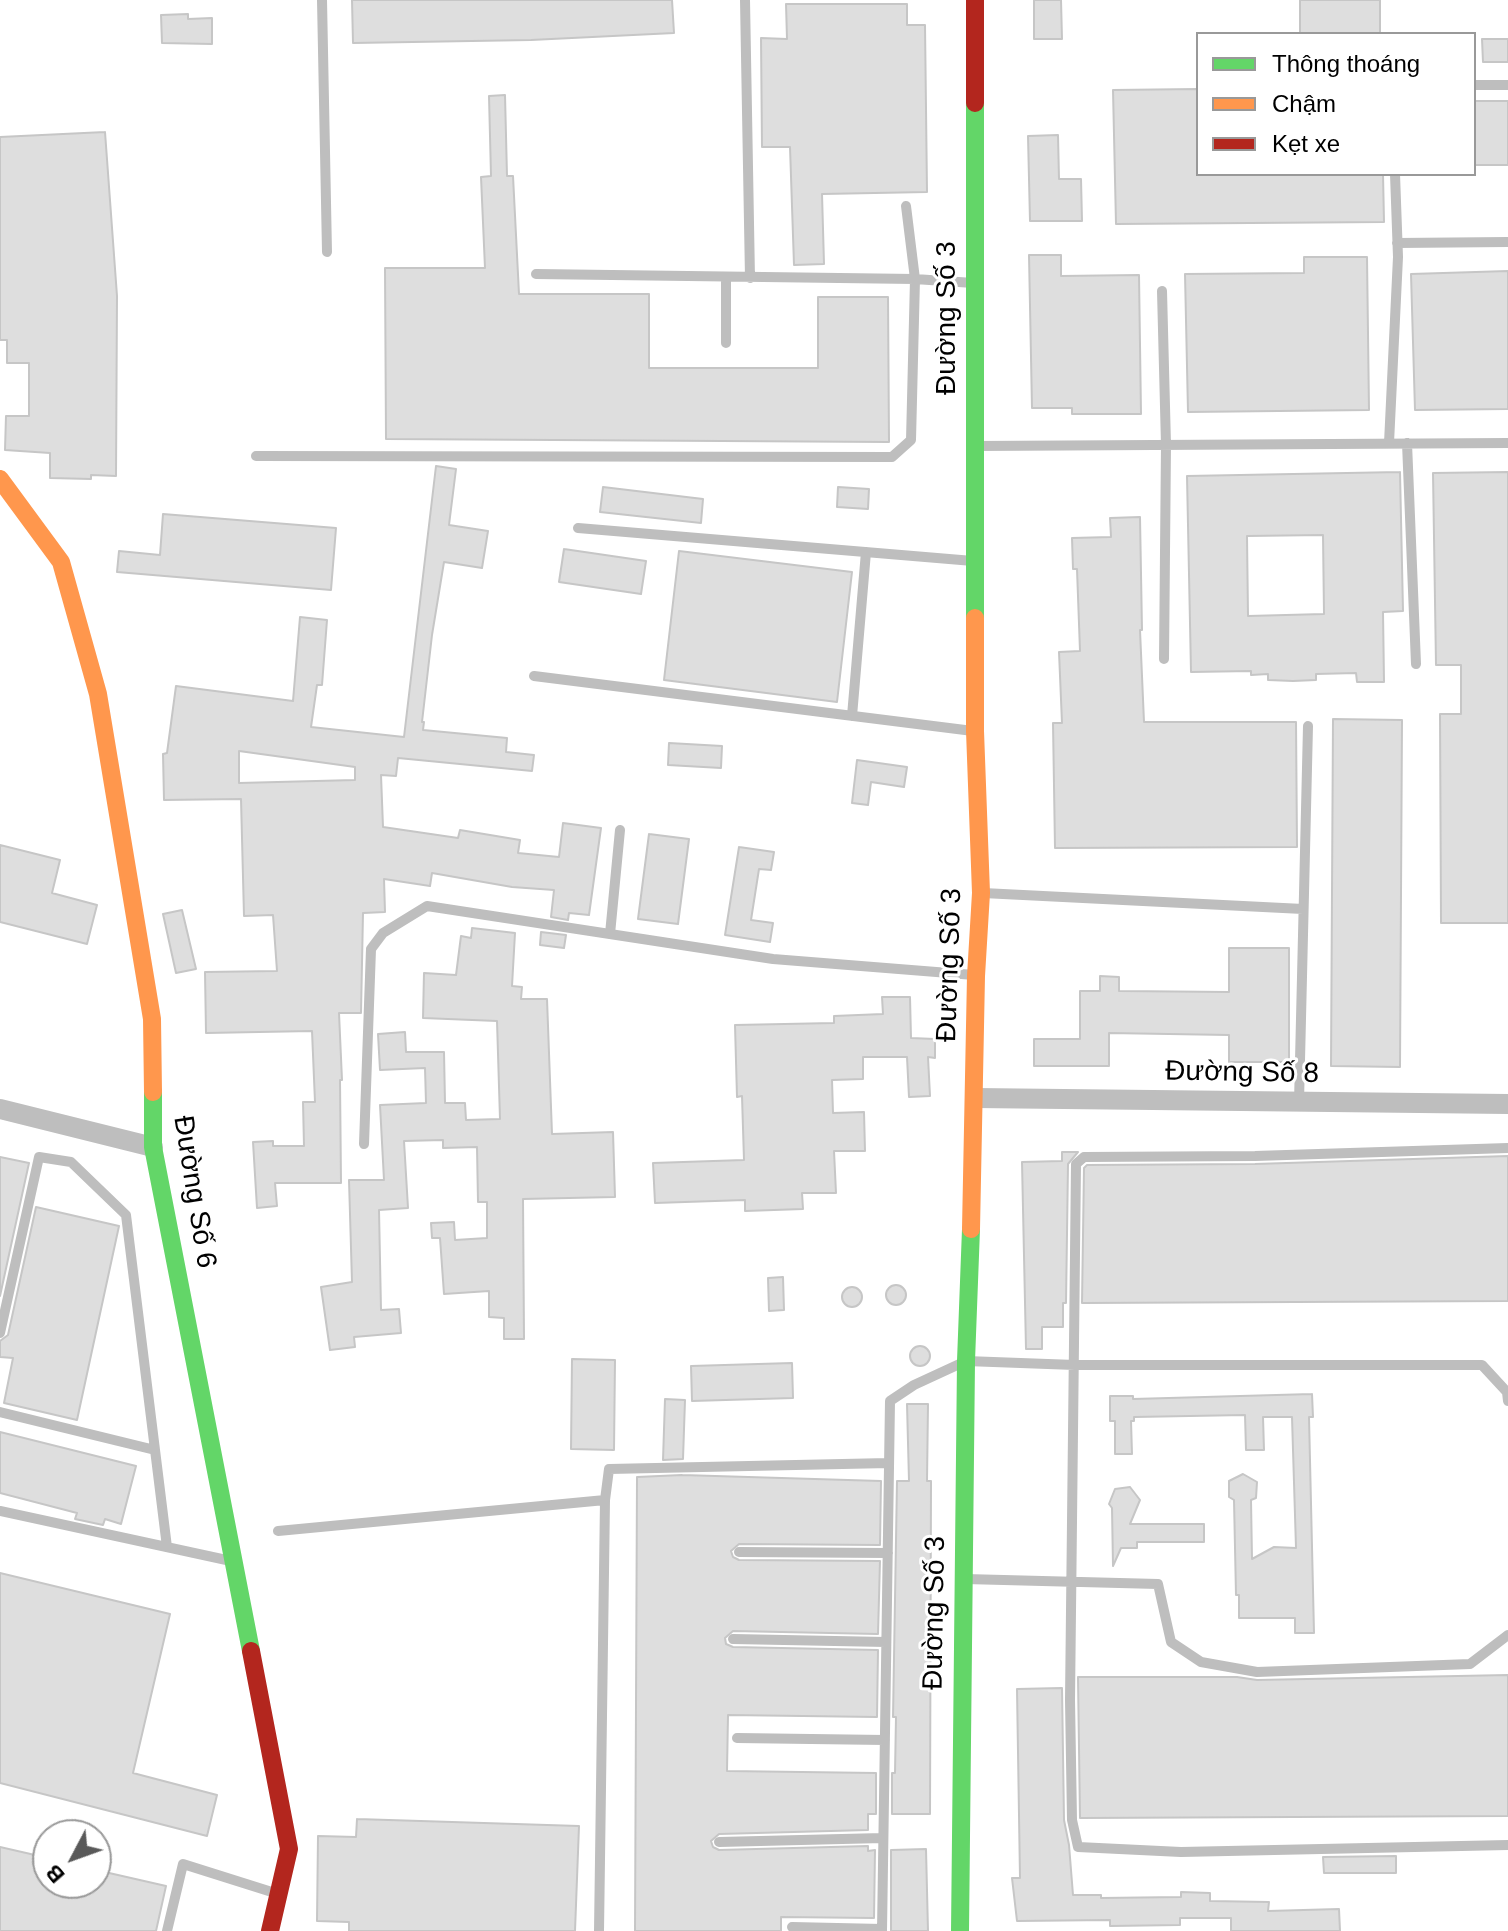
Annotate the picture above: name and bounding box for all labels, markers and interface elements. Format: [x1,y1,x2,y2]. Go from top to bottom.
legend [1196,32,1476,176]
text: Thông thoáng [1272,50,1420,77]
text: Chậm [1272,90,1336,117]
text: Kẹt xe [1272,130,1340,157]
street label: Đường Số 3 [930,241,964,395]
street label: Đường Số 3 [931,888,969,1042]
street label: Đường Số 8 [1165,1055,1319,1091]
street label: Đường Số 6 [165,1113,223,1271]
street label: Đường Số 3 [917,1536,953,1690]
north arrow [32,1819,112,1899]
text: B [40,1860,70,1888]

